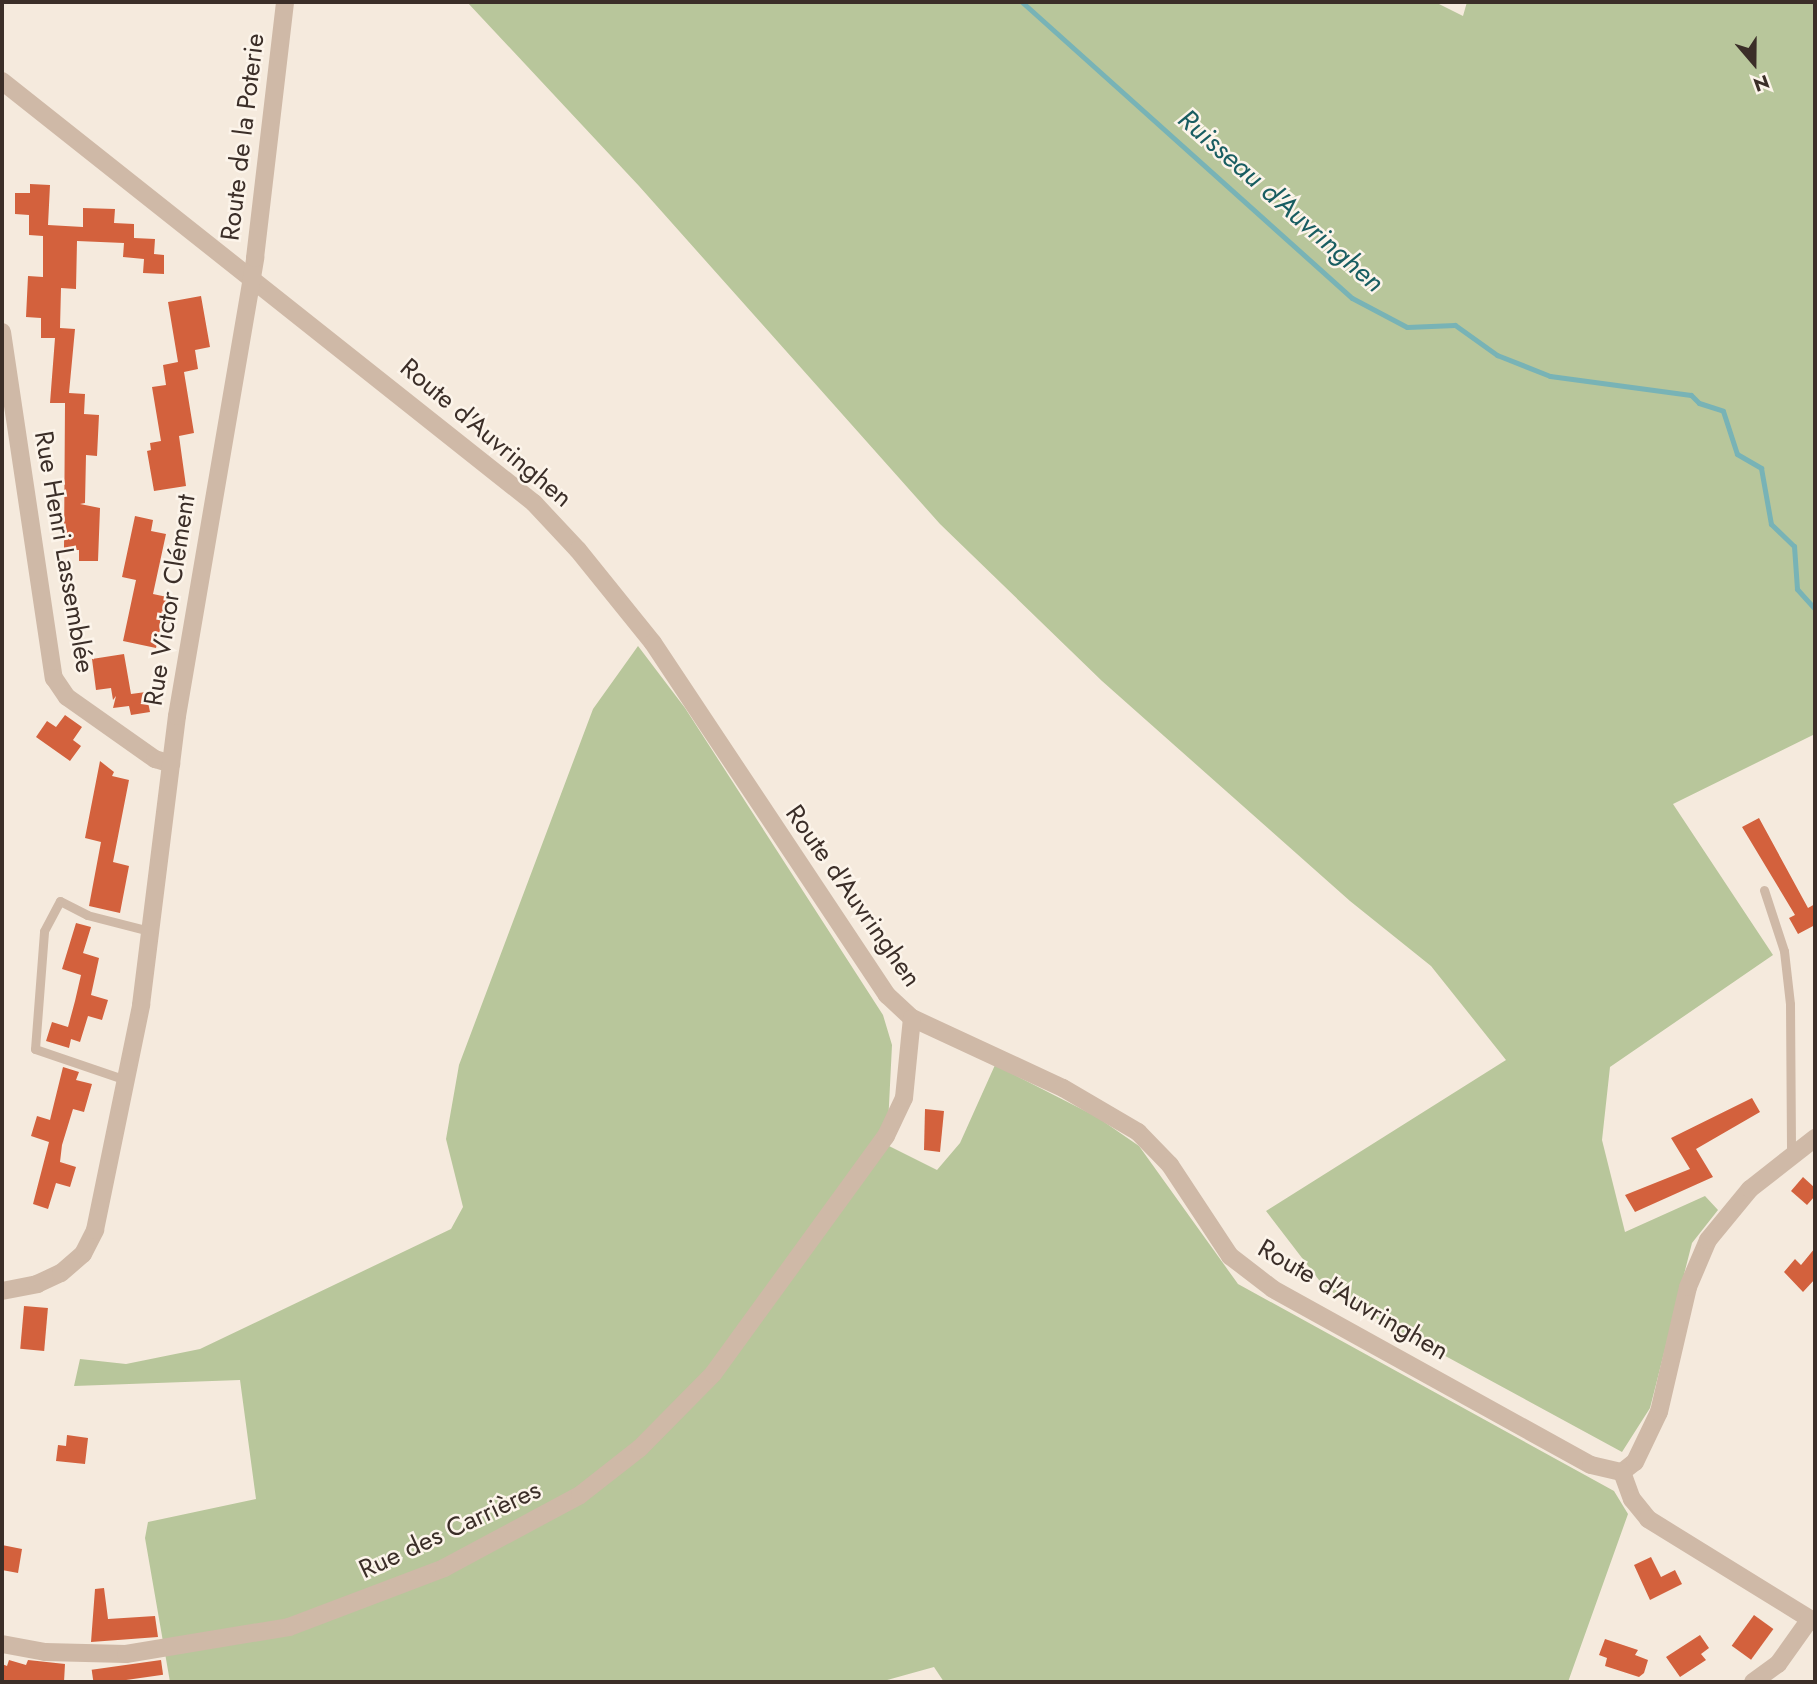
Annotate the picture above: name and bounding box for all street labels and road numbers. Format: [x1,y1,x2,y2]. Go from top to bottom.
street label: Route de la Poterie [215,32,271,242]
street label: Route d'Auvringhen [394,352,578,514]
street label: Rue Henri Lassemblée [27,429,101,675]
street label: Rue Victor Clément [138,492,202,708]
street label: Route d'Auvringhen [779,799,927,993]
street label: Route d'Auvringhen [1252,1233,1454,1367]
street label: Rue des Carrières [354,1474,546,1586]

